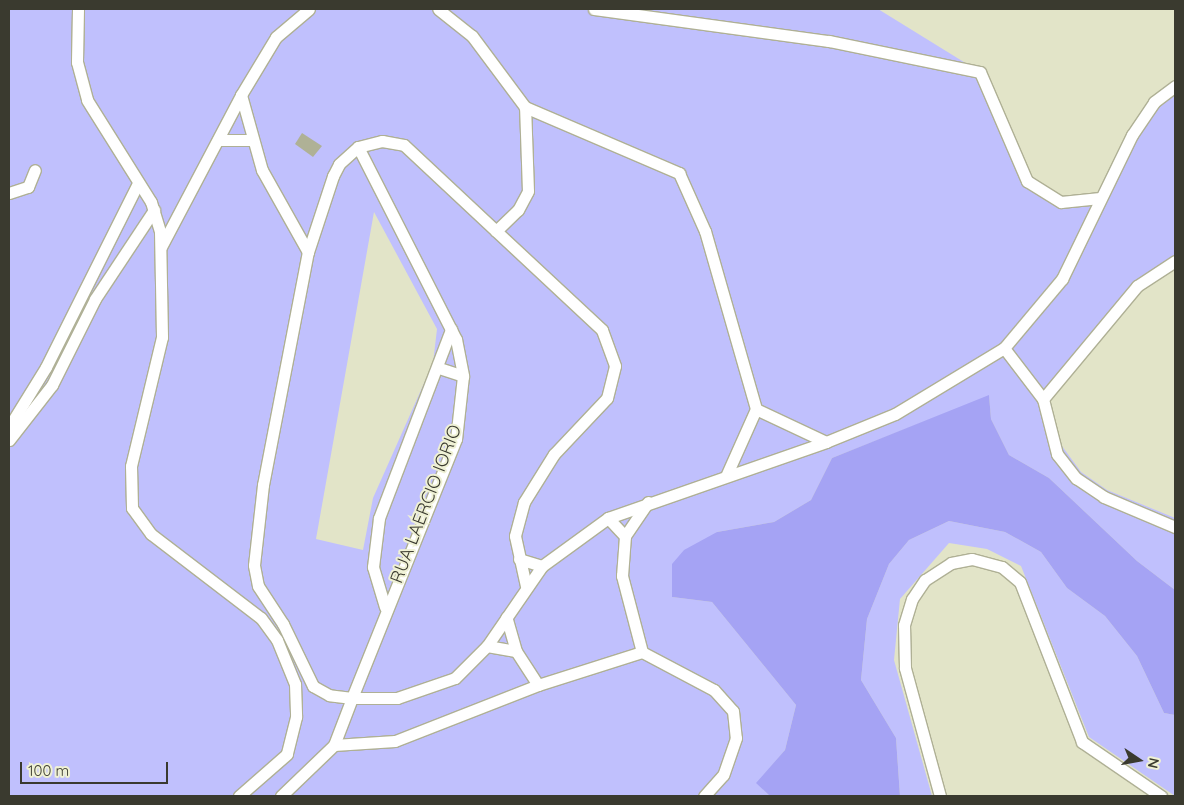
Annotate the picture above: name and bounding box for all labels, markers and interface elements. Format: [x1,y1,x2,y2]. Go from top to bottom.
street label: RUA LAERCIO IORIO [386,422,466,586]
north arrow [1114,735,1164,785]
scale bar [22,752,170,784]
text: N [1144,756,1164,770]
text: 100 m [28,761,69,780]

